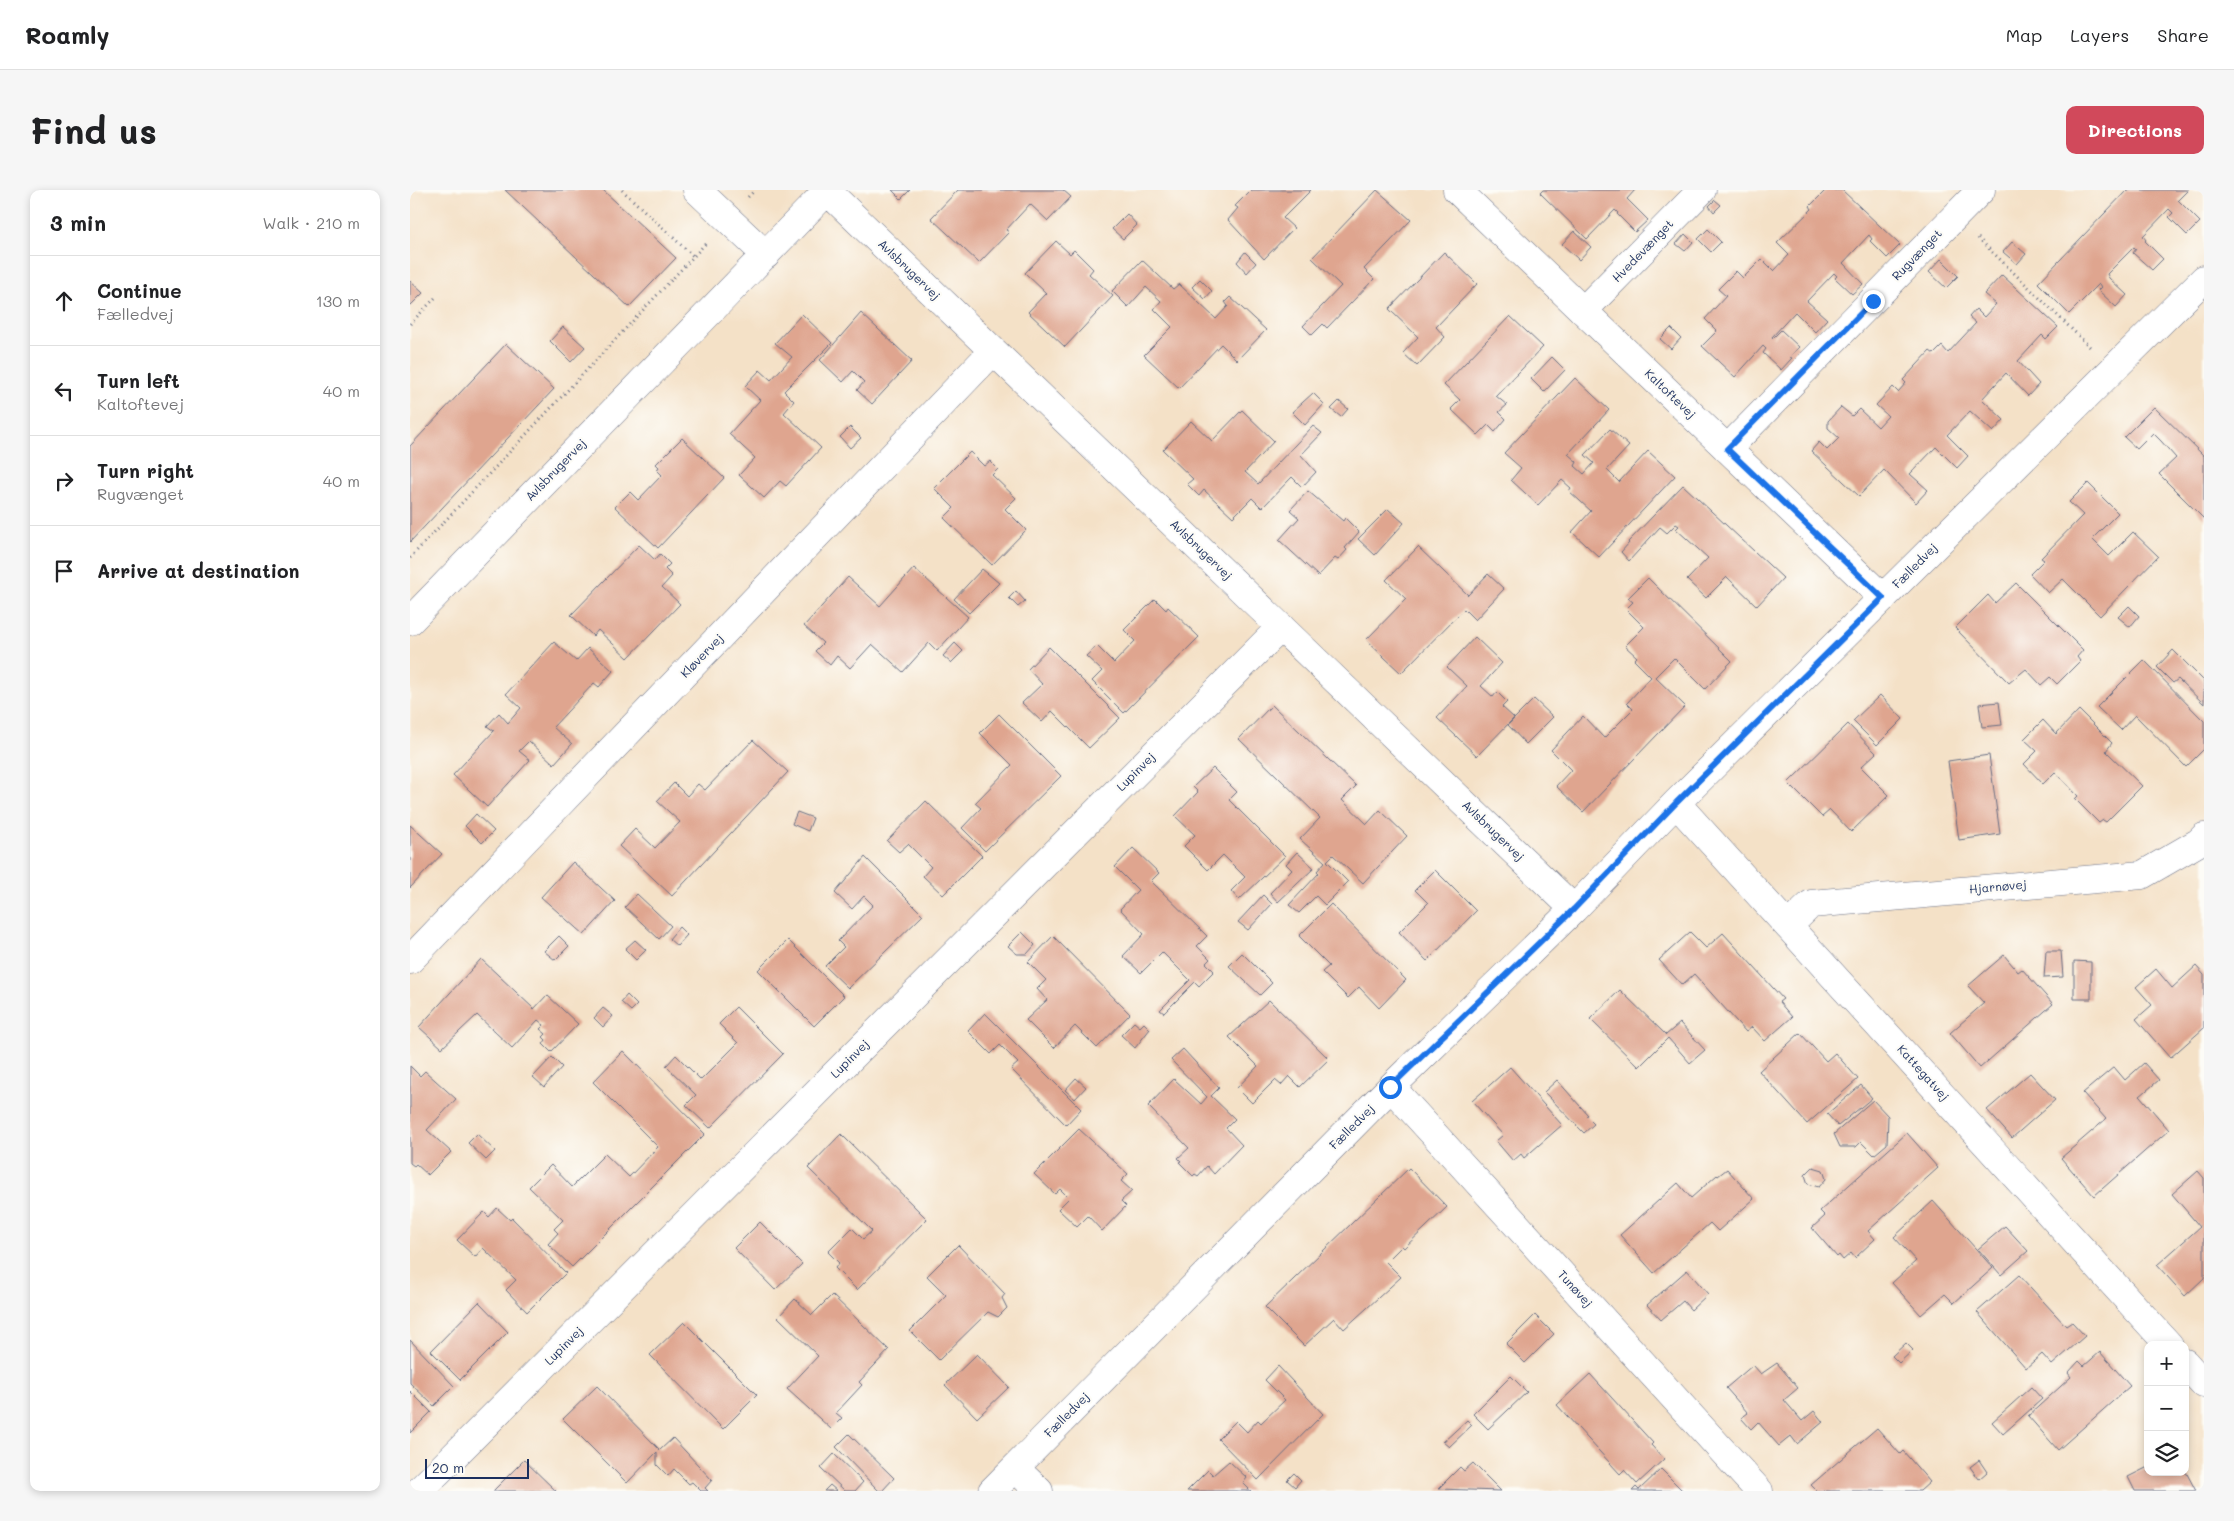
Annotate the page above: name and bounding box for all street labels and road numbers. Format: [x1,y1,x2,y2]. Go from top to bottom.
street label: Hvedevænget [1608,215,1676,285]
street label: Rugvænget [1888,225,1945,283]
street label: Avlsbrugervej [875,235,944,303]
street label: Kaltoftevej [1642,365,1700,422]
street label: Avlsbrugervej [521,435,589,504]
street label: Avlsbrugervej [1167,515,1236,583]
street label: Fælledvej [1888,539,1940,591]
street label: Kløvervej [676,630,726,681]
street label: Lupinvej [1113,749,1158,794]
street label: Avlsbrugervej [1459,796,1528,864]
street label: Hjarnøvej [1968,876,2027,896]
street label: Lupinvej [827,1036,872,1081]
street label: Kattegatvej [1894,1041,1953,1104]
street label: Fælledvej [1325,1100,1377,1152]
street label: Tunøvej [1555,1266,1597,1310]
street label: Lupinvej [541,1323,586,1368]
street label: Fælledvej [1040,1388,1092,1440]

